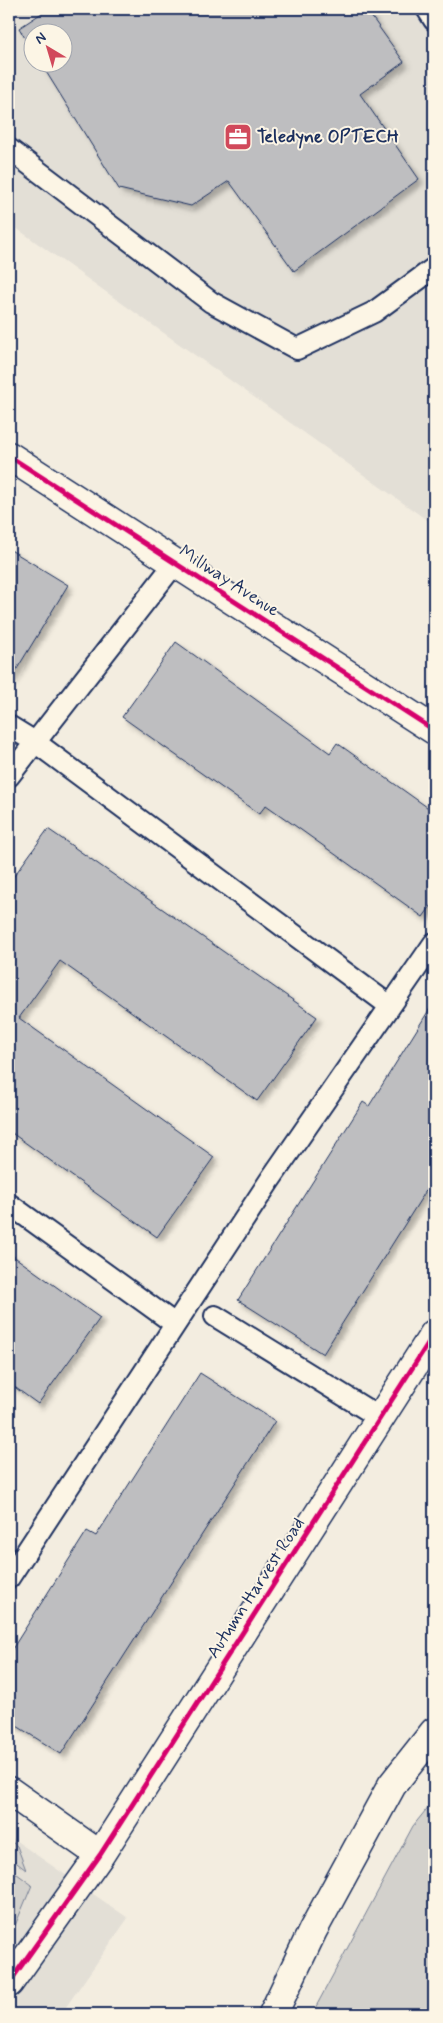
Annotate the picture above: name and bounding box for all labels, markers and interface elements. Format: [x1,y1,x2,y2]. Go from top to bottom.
north arrow [22,22,72,72]
text: N [31,29,50,49]
office icon: Teledyne OPTECH [223,122,253,152]
place label: Teledyne OPTECH [257,125,399,149]
street label: Millway Avenue [174,540,284,622]
street label: Autumn Harvest Road [201,1513,311,1663]

